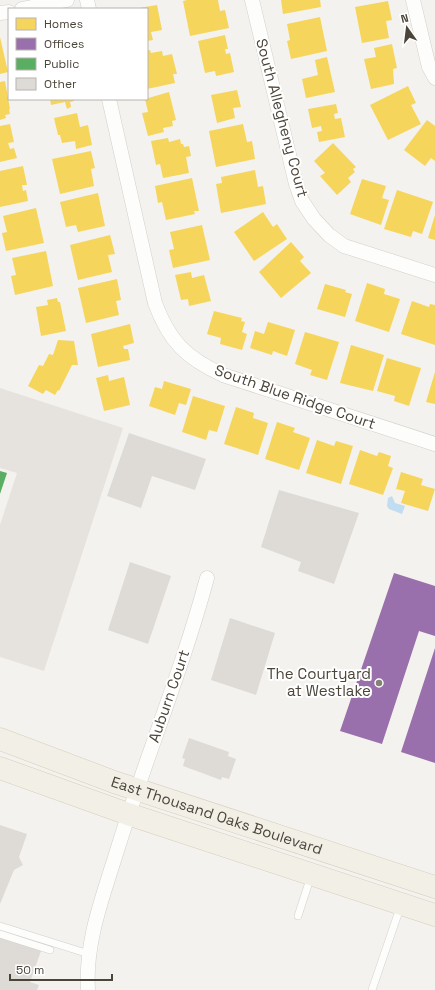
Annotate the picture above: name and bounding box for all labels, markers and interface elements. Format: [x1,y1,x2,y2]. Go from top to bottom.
legend [8,8,148,100]
north arrow [387,8,427,48]
text: N [399,11,410,26]
text: Homes [44,16,83,32]
text: Offices [44,36,84,52]
street label: South Allegheny Court [252,36,313,199]
text: Public [44,56,79,72]
text: Other [44,76,77,92]
street label: South Blue Ridge Court [212,360,378,433]
street label: Auburn Court [144,647,193,745]
place label: The Courtyard at Westlake [267,664,371,700]
marker: The Courtyard at Westlake [374,678,384,688]
street label: East Thousand Oaks Boulevard [109,772,325,859]
scale bar [10,956,112,982]
text: 50 m [16,962,44,978]

